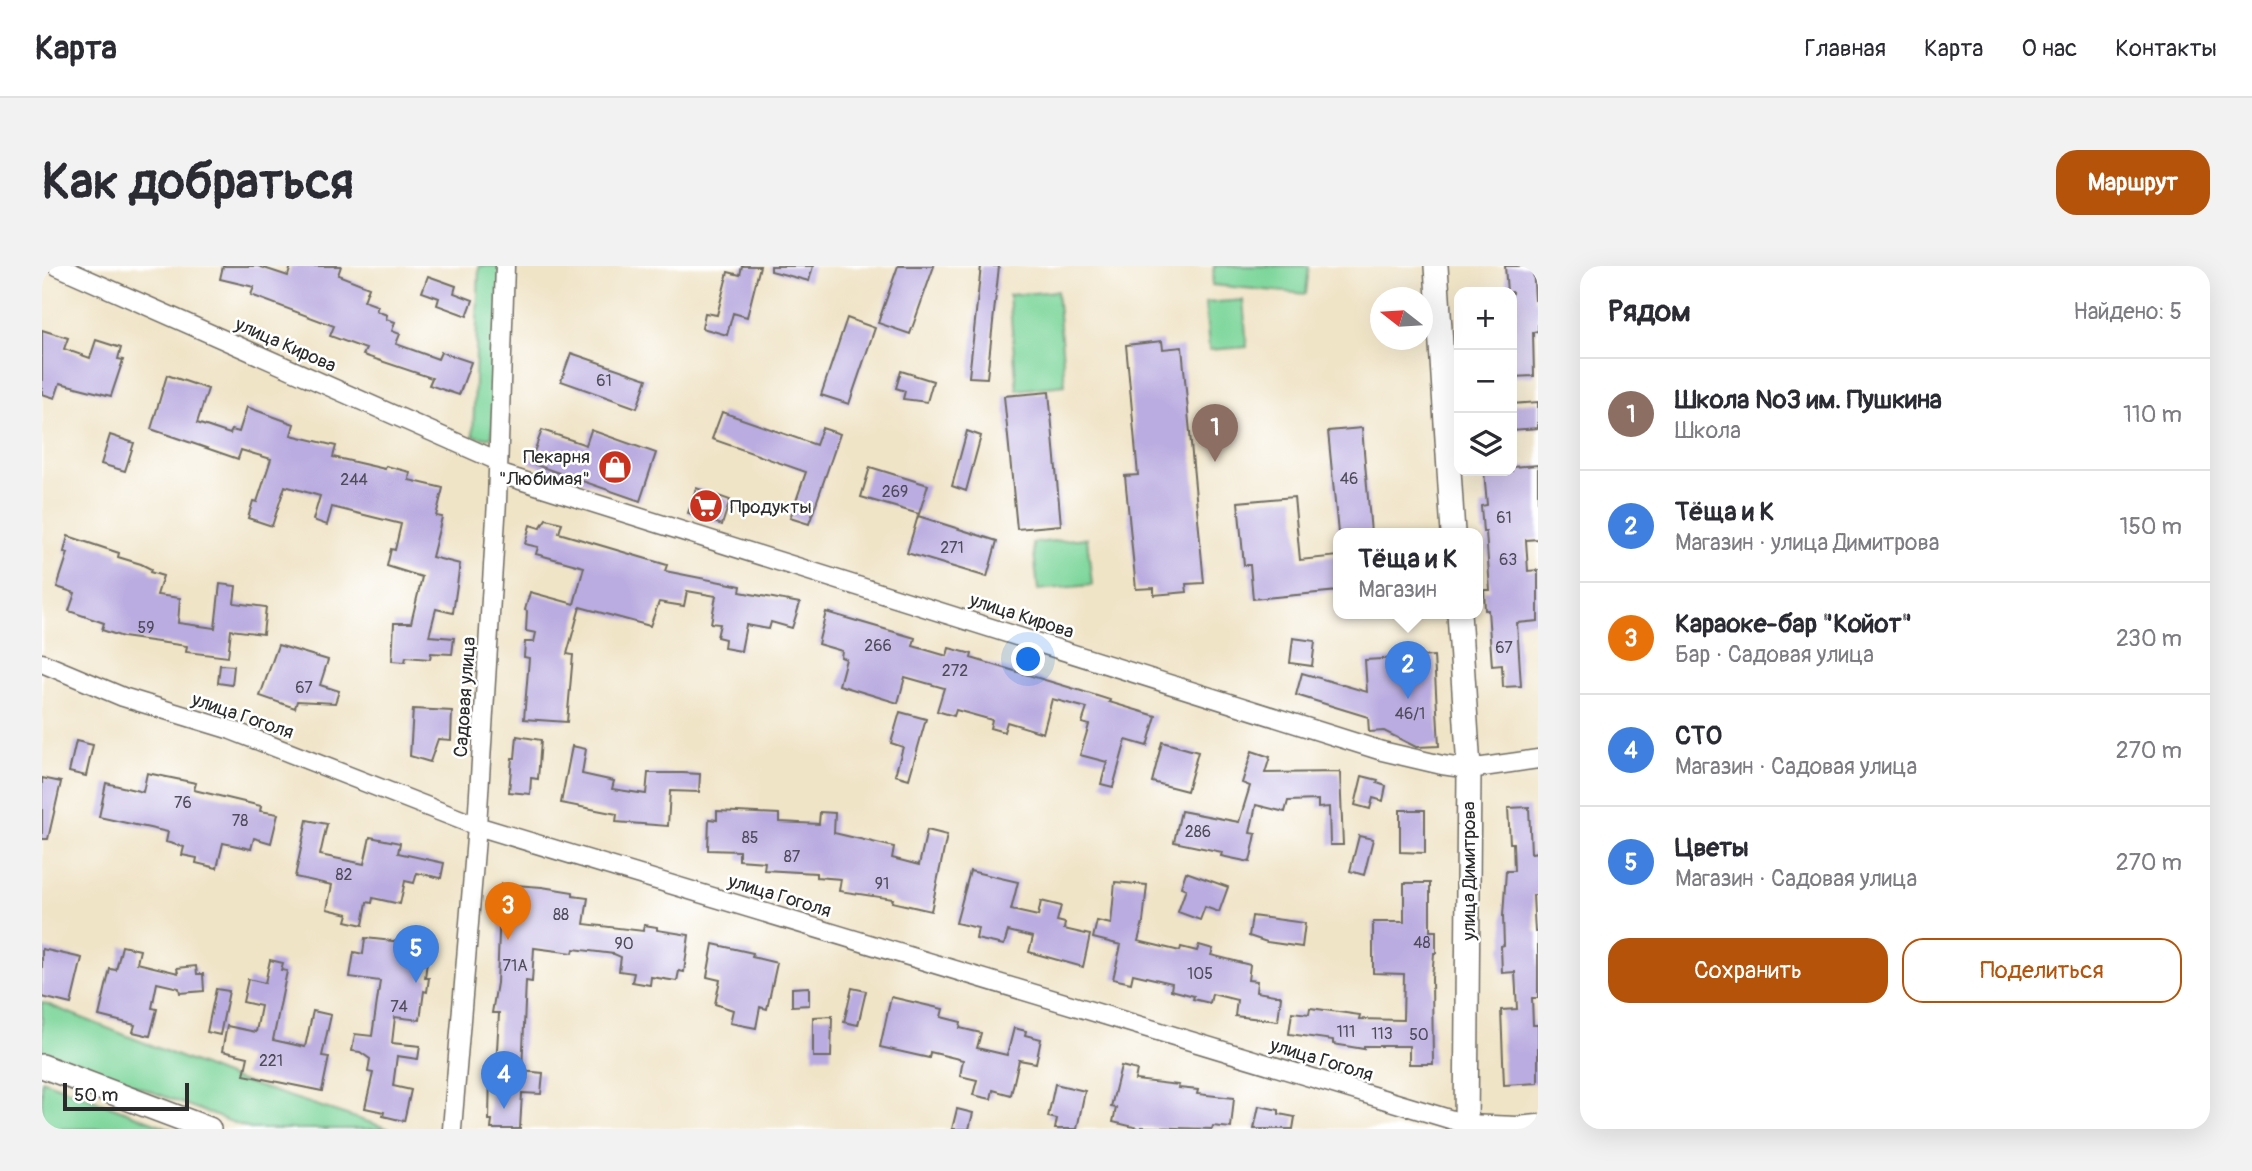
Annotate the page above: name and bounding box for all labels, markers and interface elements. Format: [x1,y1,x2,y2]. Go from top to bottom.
text: Карта [35,28,117,69]
text: Главная [1805,34,1886,63]
text: Карта [1924,34,1984,63]
text: О нас [2022,34,2077,63]
text: Контакты [2115,34,2217,63]
button: Маршрут [2056,150,2210,215]
text: Как добраться [42,152,354,213]
north arrow [1370,287,1433,350]
map controls [1454,287,1517,476]
button: + [1454,287,1517,350]
text: Рядом [1608,293,1691,330]
text: Найдено: 5 [2073,297,2182,326]
street label: улица Кирова [230,312,340,378]
button: − [1454,350,1517,413]
house number: 61 [596,371,612,391]
text: Школа №3 им. Пушкина [1675,384,1942,416]
text: 1 [1627,400,1636,429]
text: 110 m [2123,400,2182,429]
pin: 1 [1192,404,1238,462]
button: layers [1454,413,1517,476]
text: Школа [1675,416,1741,445]
place label: Пекарня "Любимая" [499,445,590,491]
shop icon: Пекарня "Любимая" [596,448,634,486]
house number: 46 [1340,469,1358,489]
house number: 244 [340,470,368,490]
house number: 269 [882,482,908,502]
supermarket icon: Продукты [687,487,725,525]
place label: Продукты [730,495,812,519]
text: Тёща и К [1675,496,1774,528]
house number: 61 [1496,508,1512,528]
text: 2 [1625,512,1637,541]
text: 150 m [2119,512,2182,541]
popup [1333,528,1483,619]
text: Магазин · улица Димитрова [1675,528,1939,557]
house number: 271 [940,538,964,558]
text: Тёща и К [1358,543,1458,575]
house number: 63 [1499,550,1517,570]
text: Магазин [1358,575,1437,604]
street label: улица Кирова [966,588,1077,644]
text: Караоке-бар "Койот" [1675,608,1912,640]
house number: 59 [138,618,154,638]
text: 3 [1625,624,1637,653]
text: 230 m [2116,624,2182,653]
street label: Садовая улица [449,636,481,758]
house number: 266 [864,636,892,656]
house number: 67 [1495,638,1513,658]
text: Бар · Садовая улица [1675,640,1874,669]
pin: 2 [1385,641,1431,699]
your location [1011,642,1045,676]
house number: 272 [942,661,968,681]
house number: 67 [295,678,313,698]
street label: улица Гоголя [188,687,297,745]
house number: 46/1 [1395,704,1425,724]
text: СТО [1675,720,1722,752]
text: 4 [1624,736,1638,765]
text: 270 m [2116,736,2182,765]
text: Магазин · Садовая улица [1675,752,1917,781]
house number: 76 [174,793,192,813]
street label: улица Димитрова [1457,801,1481,942]
house number: 78 [232,811,248,831]
house number: 286 [1185,822,1211,842]
house number: 85 [742,828,758,848]
text: Цветы [1675,832,1749,864]
house number: 87 [784,847,801,867]
text: 5 [1625,848,1637,877]
text: 270 m [2116,848,2182,877]
text: Магазин · Садовая улица [1675,864,1917,893]
house number: 82 [335,865,353,885]
street label: улица Гоголя [724,869,834,923]
house number: 91 [875,874,889,894]
pin: 3 [485,882,531,940]
house number: 88 [553,905,569,925]
pin: 5 [393,925,439,983]
house number: 48 [1413,933,1431,953]
house number: 90 [614,934,634,954]
button: Сохранить [1608,938,1888,1003]
button: Поделиться [1902,938,2182,1003]
house number: 71А [502,956,528,976]
house number: 105 [1187,964,1213,984]
house number: 74 [390,997,408,1017]
house number: 111 [1337,1022,1355,1042]
house number: 113 [1371,1024,1393,1044]
house number: 50 [1409,1025,1429,1045]
street label: улица Гоголя [1266,1033,1376,1087]
house number: 221 [259,1051,283,1071]
pin: 4 [481,1051,527,1109]
scale bar [63,1080,189,1112]
text: 50 m [74,1083,118,1107]

